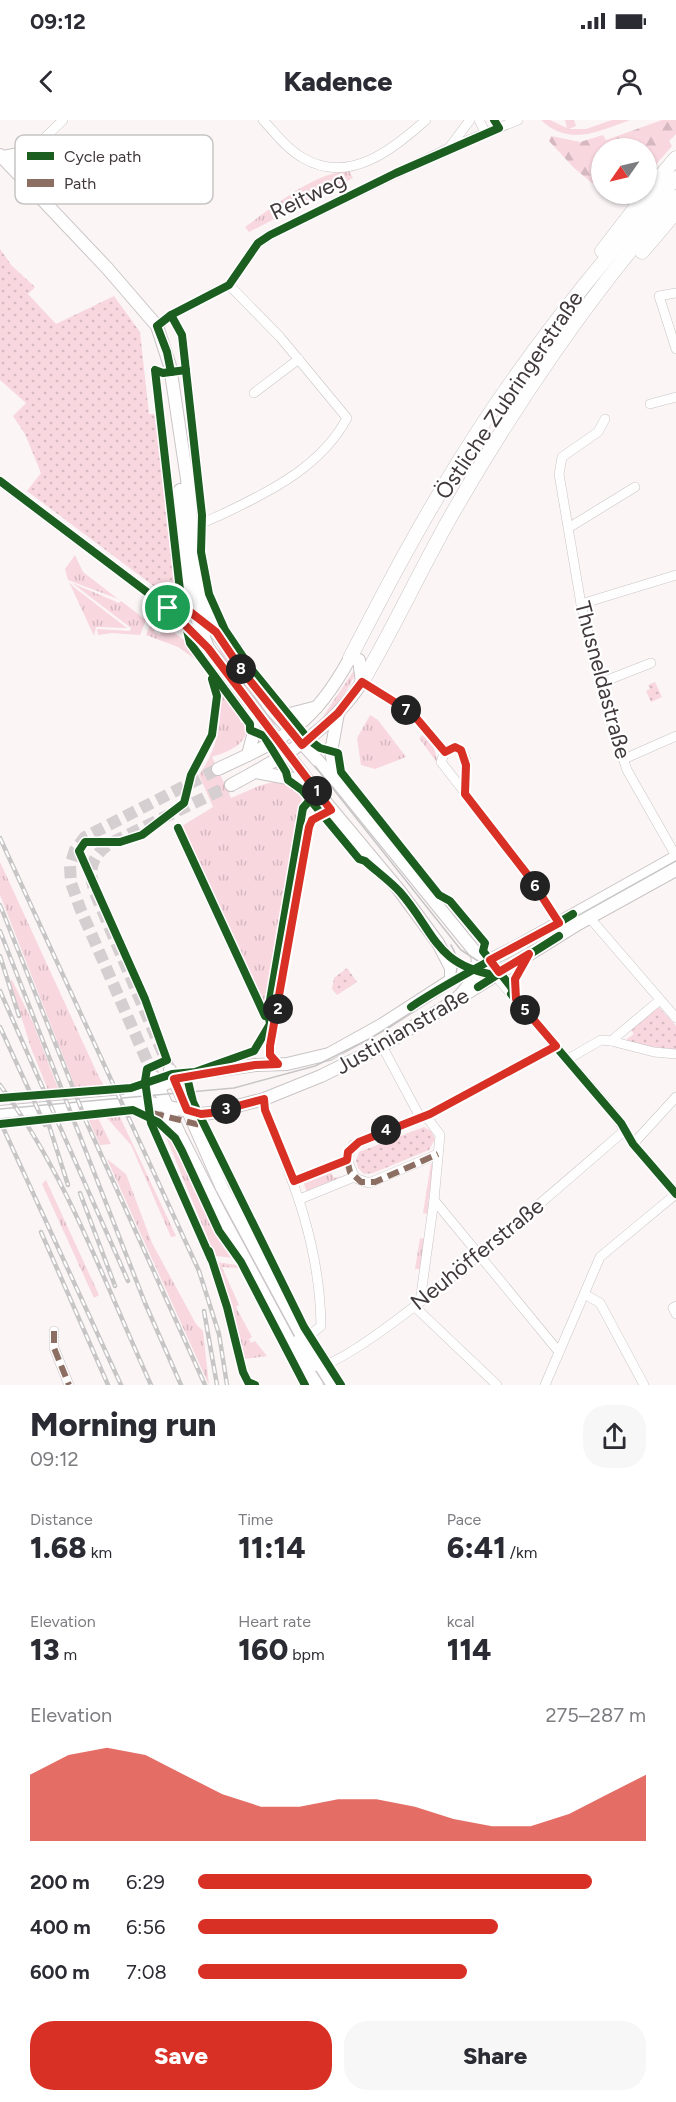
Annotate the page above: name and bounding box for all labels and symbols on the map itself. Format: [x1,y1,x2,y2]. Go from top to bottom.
legend [15,135,213,204]
north arrow [591,138,657,204]
text: Cycle path [64,147,141,166]
street label: Reitweg [266,166,350,226]
text: Path [64,174,96,193]
street label: Östliche Zubringerstraße [429,286,589,504]
pin [142,582,193,633]
street label: Thusneldastraße [569,598,637,762]
pin: 8 [226,654,256,684]
pin: 7 [391,695,421,725]
pin: 1 [302,776,332,806]
pin: 6 [520,871,550,901]
street label: Justinianstraße [330,982,474,1080]
pin: 2 [263,994,293,1024]
pin: 5 [510,995,540,1025]
pin: 3 [211,1094,241,1124]
pin: 4 [371,1115,401,1145]
street label: Neuhöfferstraße [405,1192,549,1316]

